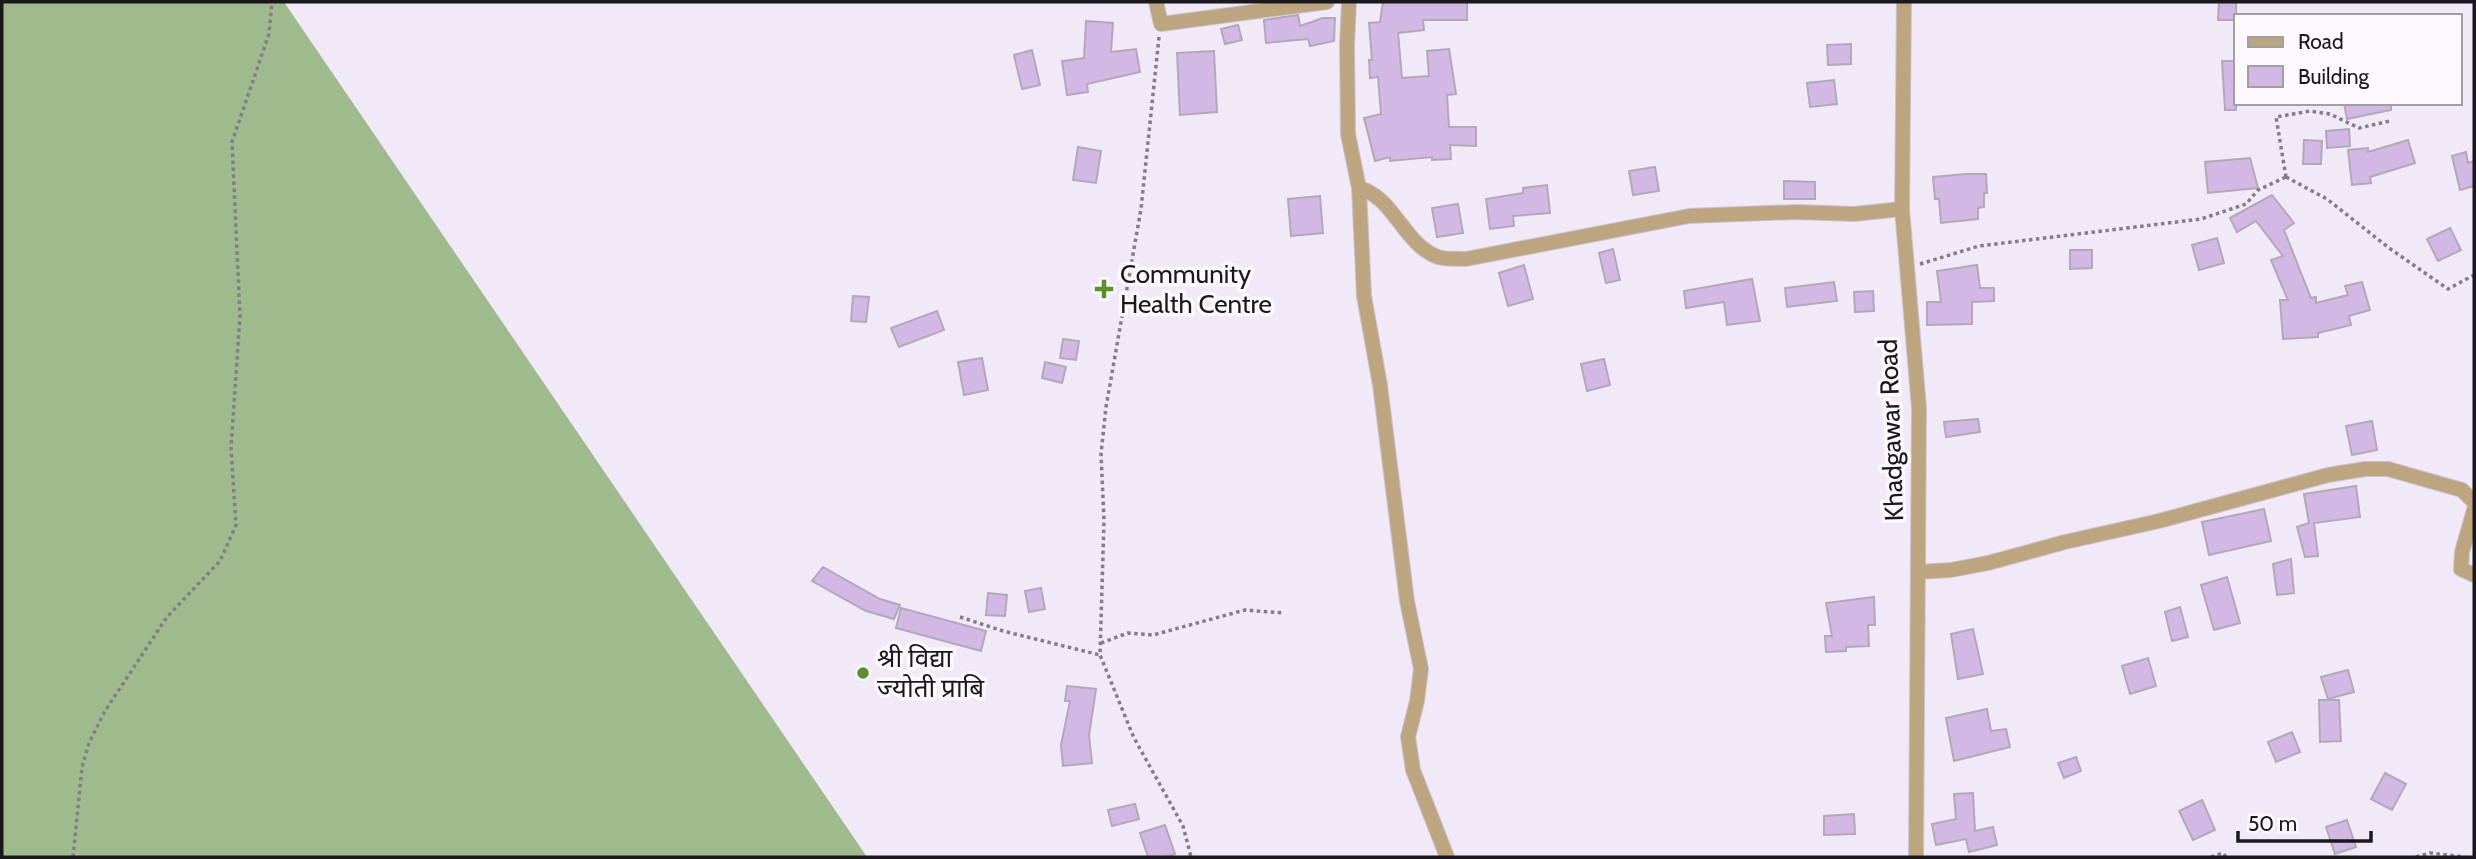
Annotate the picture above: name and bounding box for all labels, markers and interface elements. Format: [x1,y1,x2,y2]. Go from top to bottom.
legend [2234,14,2462,105]
text: Road [2298,29,2344,54]
text: Building [2298,64,2370,89]
place label: Community Health Centre [1120,258,1272,320]
marker: Community Health Centre [1094,279,1114,299]
street label: Khadgawar Road [1872,338,1910,522]
place label: श्री विद्या ज्योती प्राबि [877,642,985,704]
marker: श्री विद्या ज्योती प्राबि [855,665,871,681]
scale bar [2238,800,2371,844]
text: 50 m [2248,811,2297,836]

